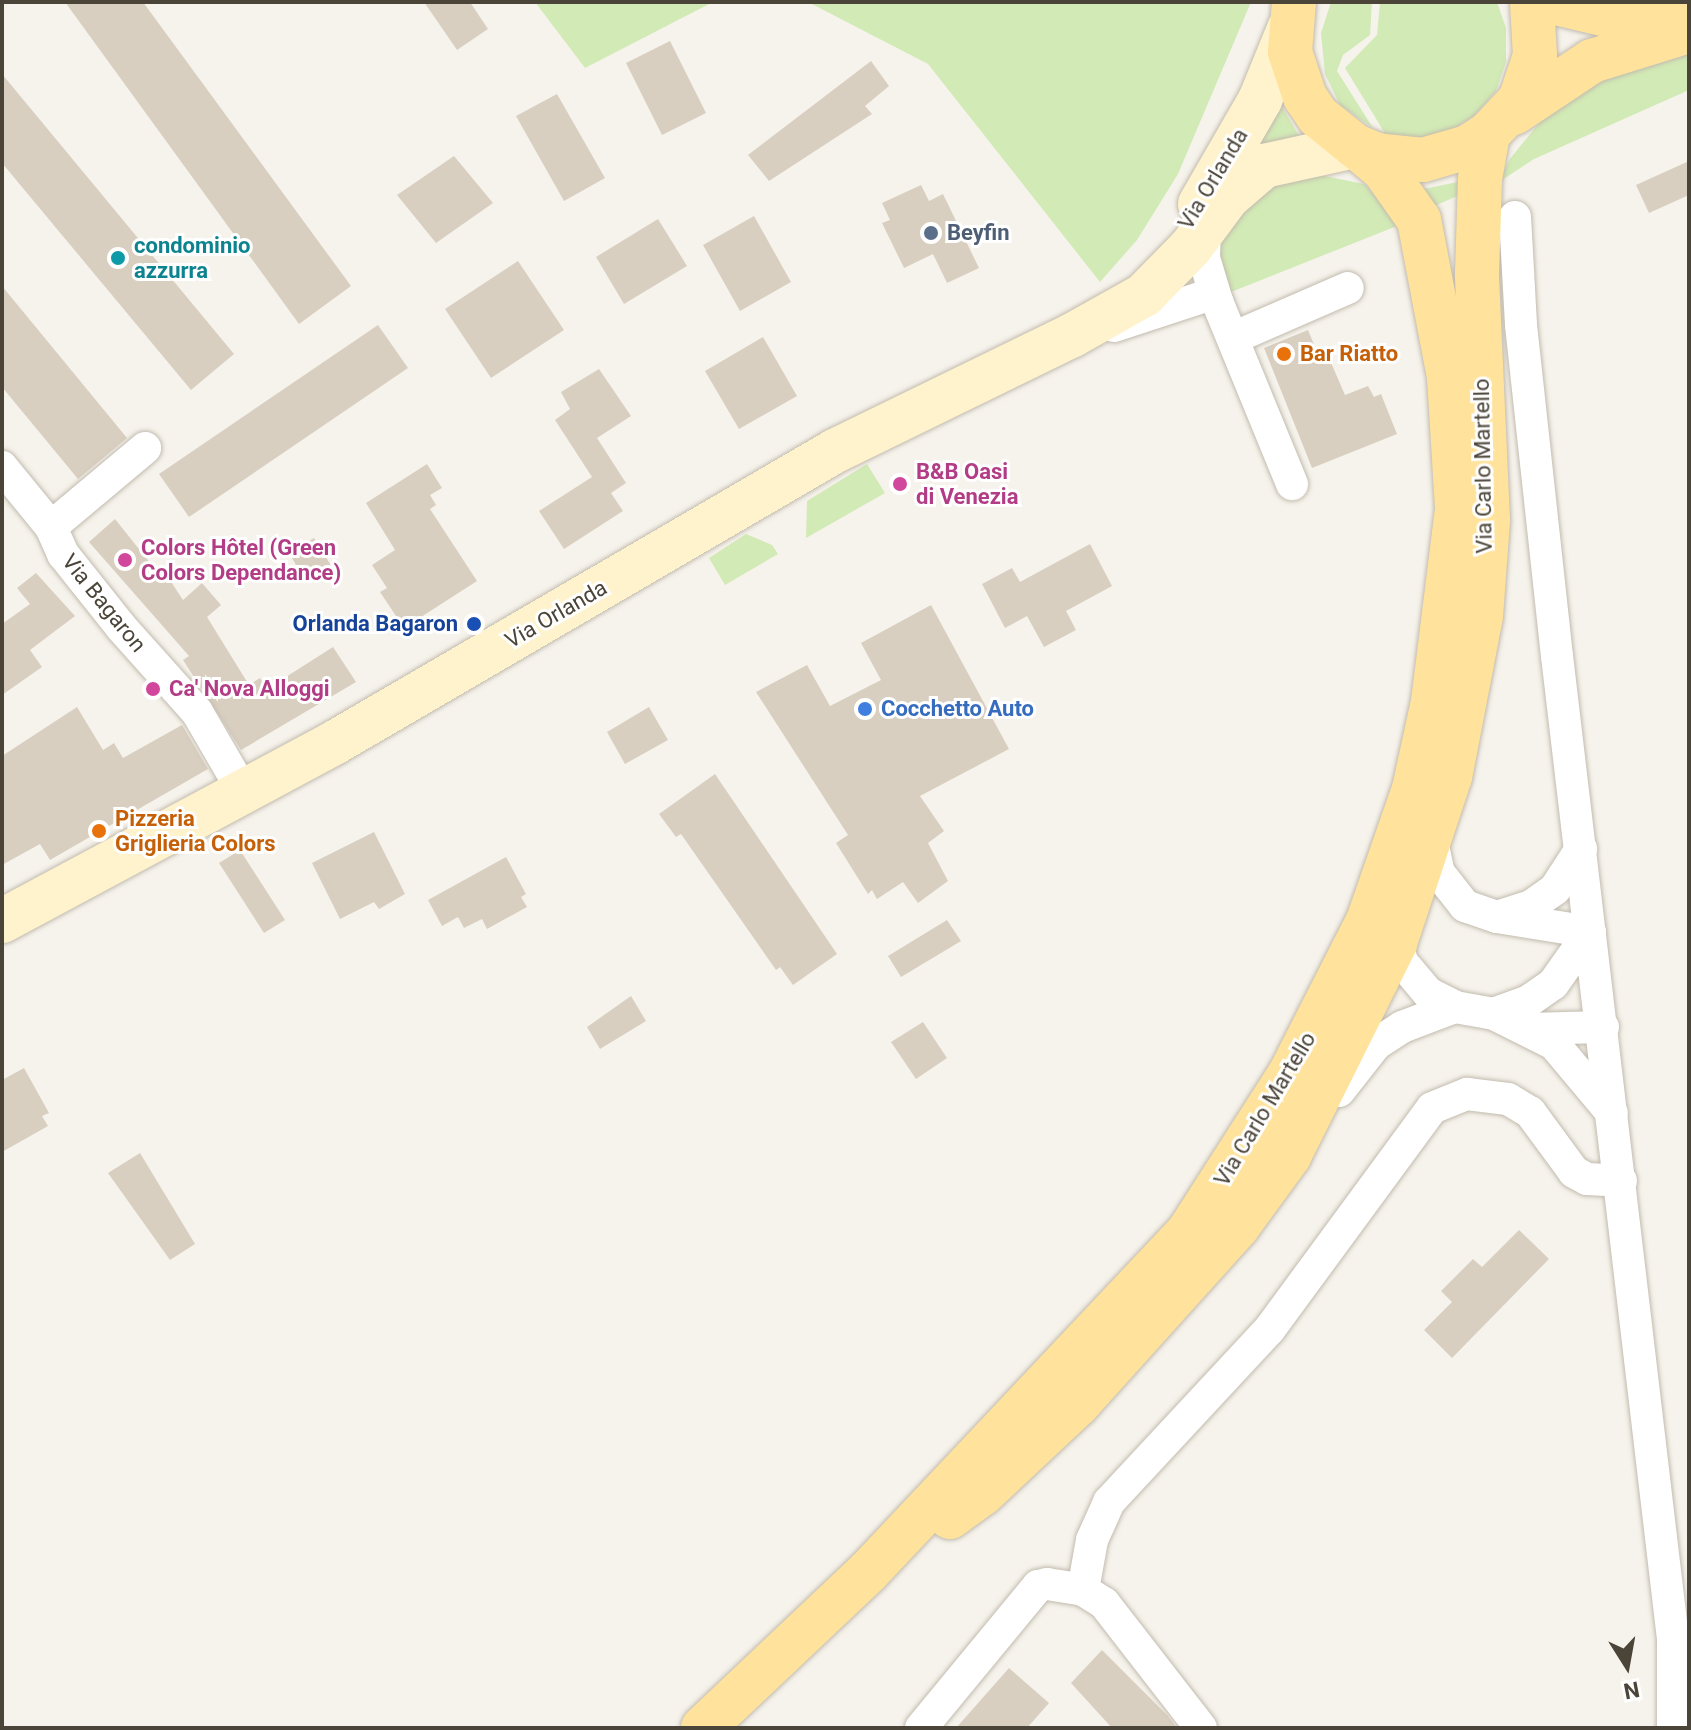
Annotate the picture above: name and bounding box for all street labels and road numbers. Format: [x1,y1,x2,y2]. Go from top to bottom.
street label: Via Orlanda [1173,124,1253,234]
street label: Via Carlo Martello [1468,378,1498,554]
street label: Via Bagaron [56,549,152,657]
street label: Via Orlanda [500,574,612,654]
street label: Via Carlo Martello [1209,1027,1321,1191]

